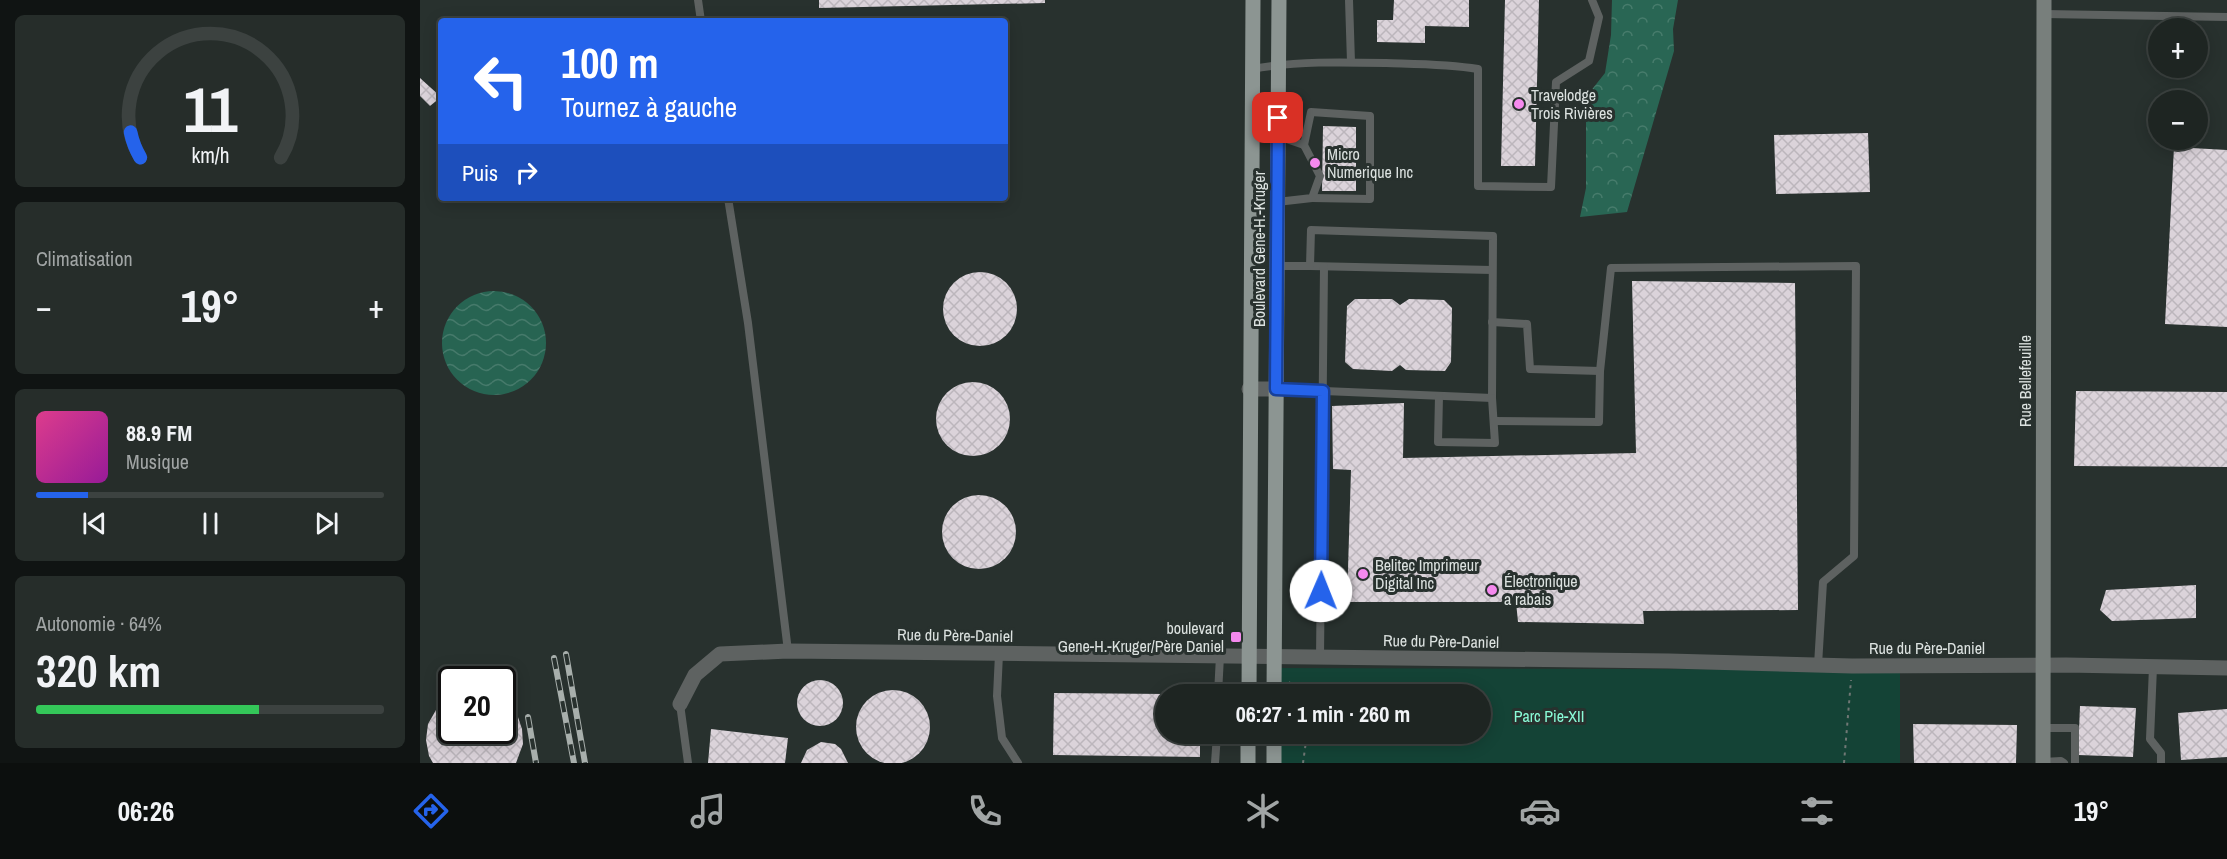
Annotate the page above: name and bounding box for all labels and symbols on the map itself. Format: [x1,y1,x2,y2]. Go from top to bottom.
place label: Travelodge Trois Rivières [1531,84,1613,124]
pin [1252,92,1303,143]
marker: Travelodge Trois Rivières [1512,97,1526,111]
place label: Micro Numerique Inc [1327,143,1413,183]
marker: Micro Numerique Inc [1308,156,1322,170]
street label: Boulevard Gene-H.-Kruger [1248,170,1270,327]
street label: Rue Bellefeuille [2014,335,2036,427]
place label: Belitec Imprimeur Digital Inc [1375,554,1479,594]
position arrow [1289,559,1353,623]
marker: Belitec Imprimeur Digital Inc [1356,567,1370,581]
place label: Électronique a rabais [1504,570,1578,610]
marker: Électronique a rabais [1485,583,1499,597]
place label: boulevard Gene-H.-Kruger/Père Daniel [1058,617,1224,657]
street label: Rue du Père-Daniel [897,623,1013,647]
street label: Rue du Père-Daniel [1383,629,1499,653]
marker: boulevard Gene-H.-Kruger/Père Daniel [1229,630,1243,644]
street label: Rue du Père-Daniel [1869,637,1985,659]
speed limit sign: 20 [438,666,516,744]
park label: Parc Pie-XII [1514,705,1584,727]

